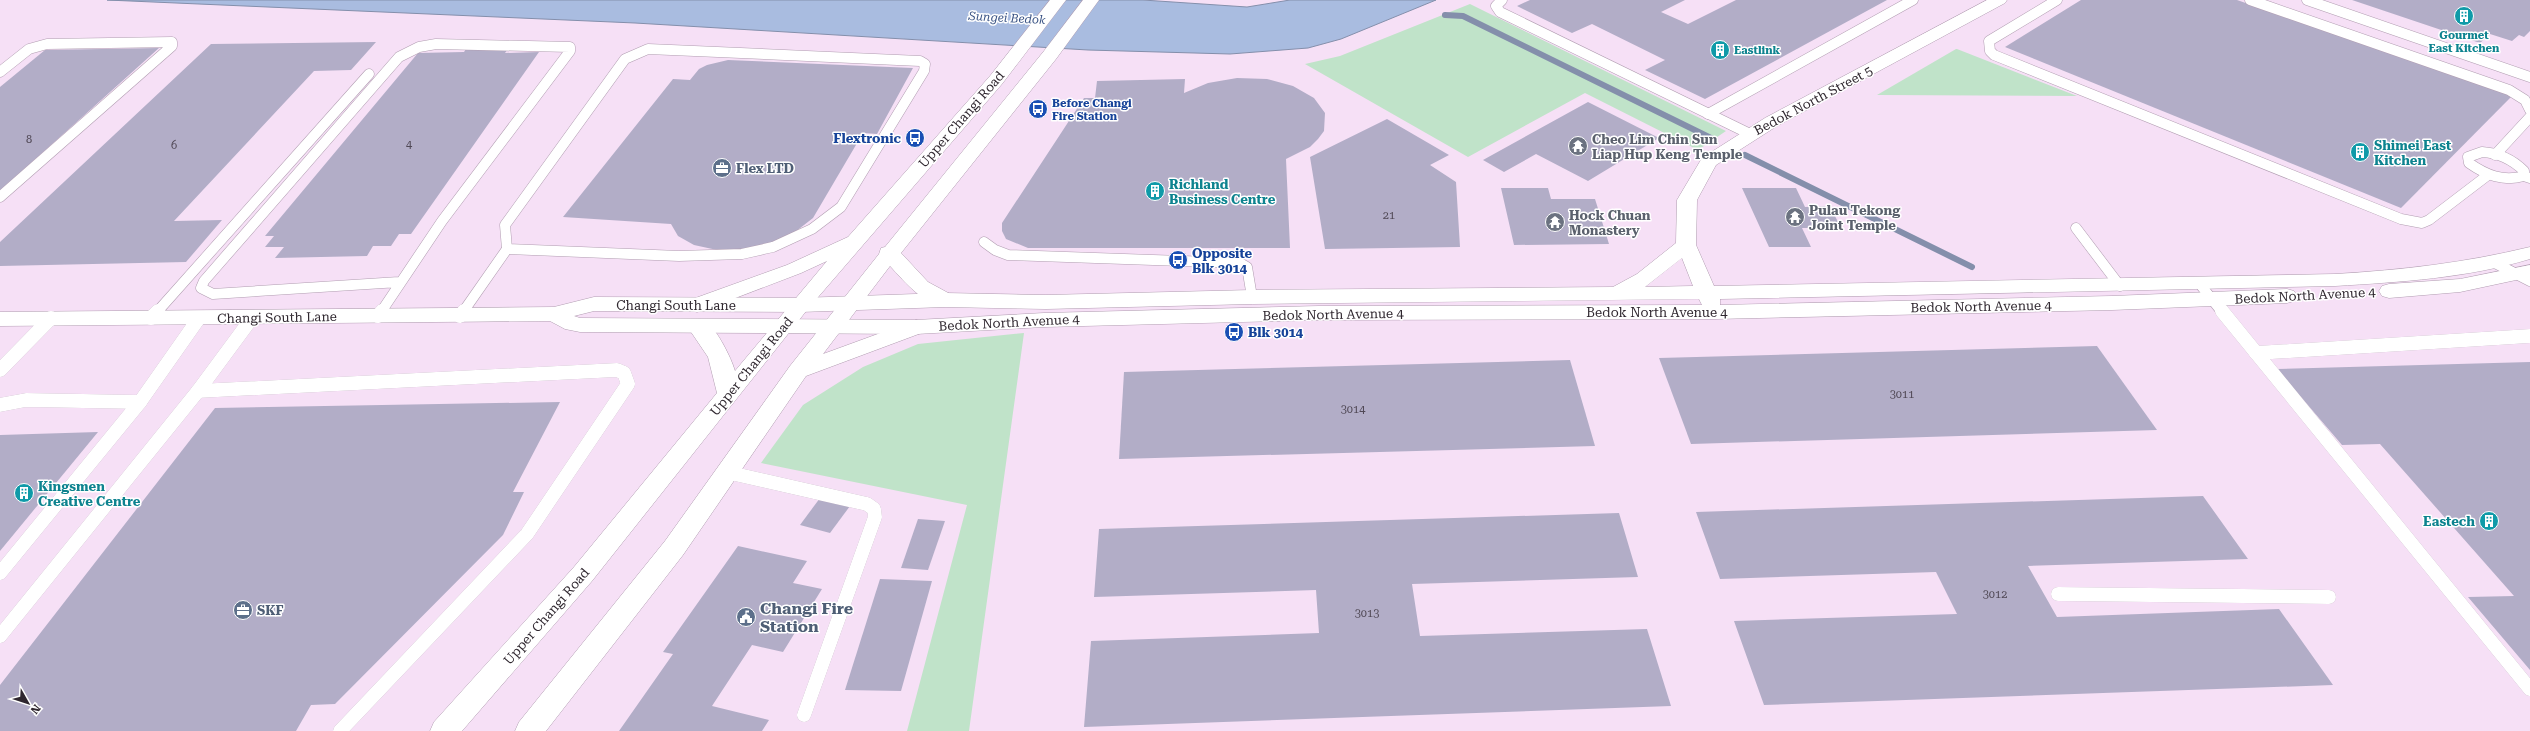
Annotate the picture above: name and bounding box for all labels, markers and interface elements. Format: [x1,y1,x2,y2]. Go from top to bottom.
building icon: Gourmet East Kitchen [2453,5,2475,27]
water label: Sungei Bedok [967,9,1046,27]
place label: Gourmet East Kitchen [2429,29,2500,55]
building icon: Eastlink [1709,39,1731,61]
place label: Eastlink [1734,44,1780,57]
street label: Bedok North Street 5 [1751,63,1875,138]
street label: Upper Changi Road [915,68,1008,171]
place label: Before Changi Fire Station [1052,97,1132,123]
bus stop icon: Before Changi Fire Station [1027,98,1049,120]
bus stop icon: Flextronic [904,127,926,149]
place label: Flextronic [833,131,901,146]
place label: Cheo Lim Chin Sun Liap Hup Keng Temple [1592,132,1743,162]
house number: 8 [26,133,32,146]
temple icon: Cheo Lim Chin Sun Liap Hup Keng Temple [1567,135,1589,157]
house number: 4 [406,138,413,151]
place label: Shimei East Kitchen [2374,138,2452,168]
house number: 6 [171,139,177,152]
building icon: Shimei East Kitchen [2349,141,2371,163]
office icon: Flex LTD [711,157,733,179]
place label: Flex LTD [736,161,794,176]
place label: Richland Business Centre [1169,177,1276,207]
building icon: Richland Business Centre [1144,180,1166,202]
place label: Pulau Tekong Joint Temple [1809,203,1900,233]
temple icon: Pulau Tekong Joint Temple [1784,206,1806,228]
place label: Hock Chuan Monastery [1569,208,1651,238]
house number: 21 [1383,209,1395,222]
temple icon: Hock Chuan Monastery [1544,211,1566,233]
place label: Opposite Blk 3014 [1192,246,1253,276]
bus stop icon: Opposite Blk 3014 [1167,249,1189,271]
street label: Bedok North Avenue 4 [2234,284,2377,307]
street label: Changi South Lane [616,298,736,313]
street label: Bedok North Avenue 4 [1910,298,2053,315]
street label: Bedok North Avenue 4 [1586,305,1728,320]
street label: Bedok North Avenue 4 [1262,306,1405,323]
street label: Changi South Lane [217,309,337,326]
street label: Bedok North Avenue 4 [938,311,1081,334]
street label: Upper Changi Road [707,313,796,419]
bus stop icon: Blk 3014 [1223,321,1245,343]
place label: Blk 3014 [1248,325,1304,340]
house number: 3011 [1890,388,1914,401]
house number: 3014 [1341,403,1366,416]
place label: Kingsmen Creative Centre [38,479,141,509]
building icon: Kingsmen Creative Centre [13,482,35,504]
building icon: Eastech [2478,510,2500,532]
place label: Eastech [2423,514,2475,529]
street label: Upper Changi Road [500,565,593,668]
house number: 3012 [1983,588,2007,601]
office icon: SKF [232,599,254,621]
place label: Changi Fire Station [760,599,853,636]
place label: SKF [257,603,283,618]
public building icon: Changi Fire Station [735,606,757,628]
house number: 3013 [1355,607,1379,620]
north arrow [8,683,48,723]
text: N [27,702,43,717]

